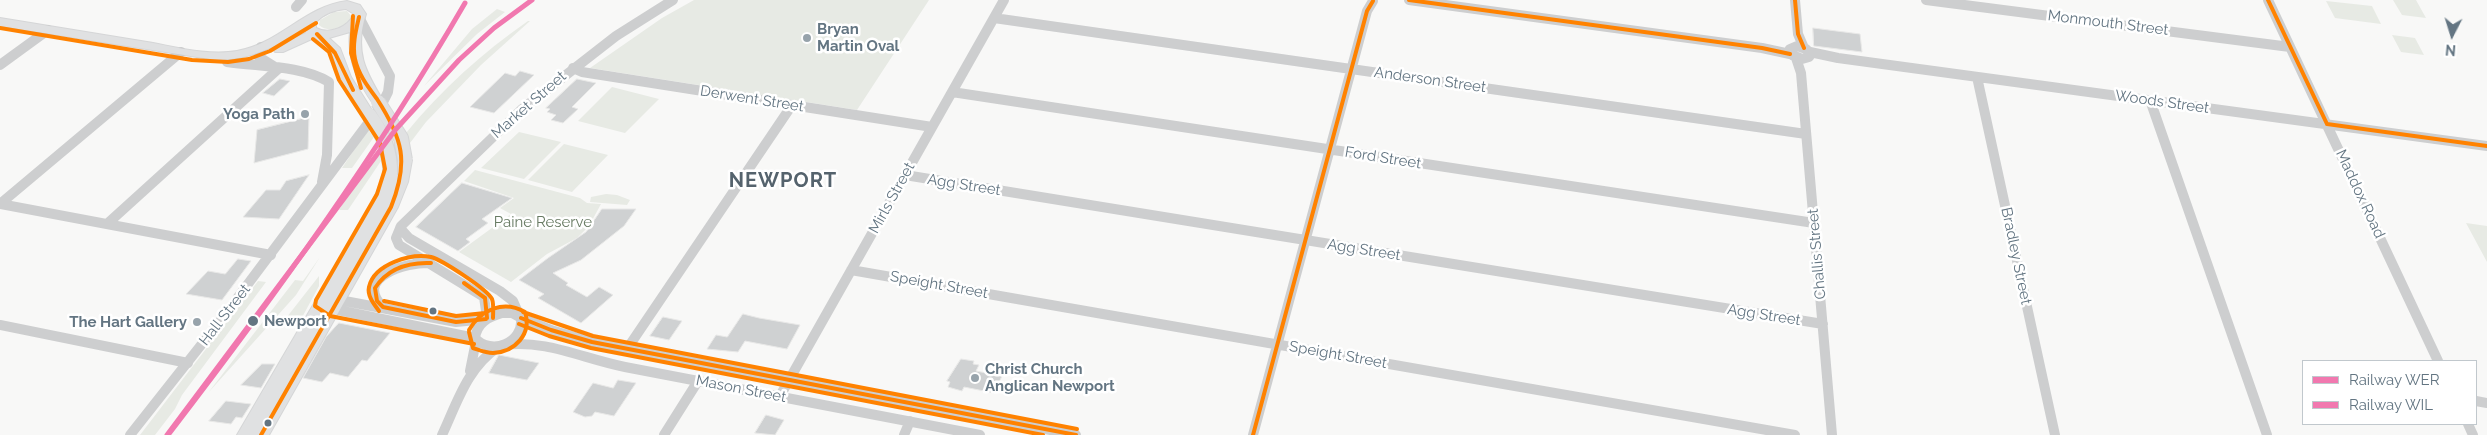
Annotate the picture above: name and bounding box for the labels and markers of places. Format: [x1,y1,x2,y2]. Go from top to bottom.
place label: Bryan Martin Oval [817,20,899,55]
marker: Bryan Martin Oval [801,32,813,44]
place label: Yoga Path [223,105,295,123]
marker: Yoga Path [299,108,311,120]
unlabelled marker [428,306,438,316]
place label: Newport [264,312,327,330]
place label: The Hart Gallery [69,313,187,331]
marker: Newport [246,314,260,328]
marker: The Hart Gallery [191,316,203,328]
place label: Christ Church Anglican Newport [985,360,1115,395]
marker: Christ Church Anglican Newport [969,372,981,384]
unlabelled marker [263,418,273,428]

